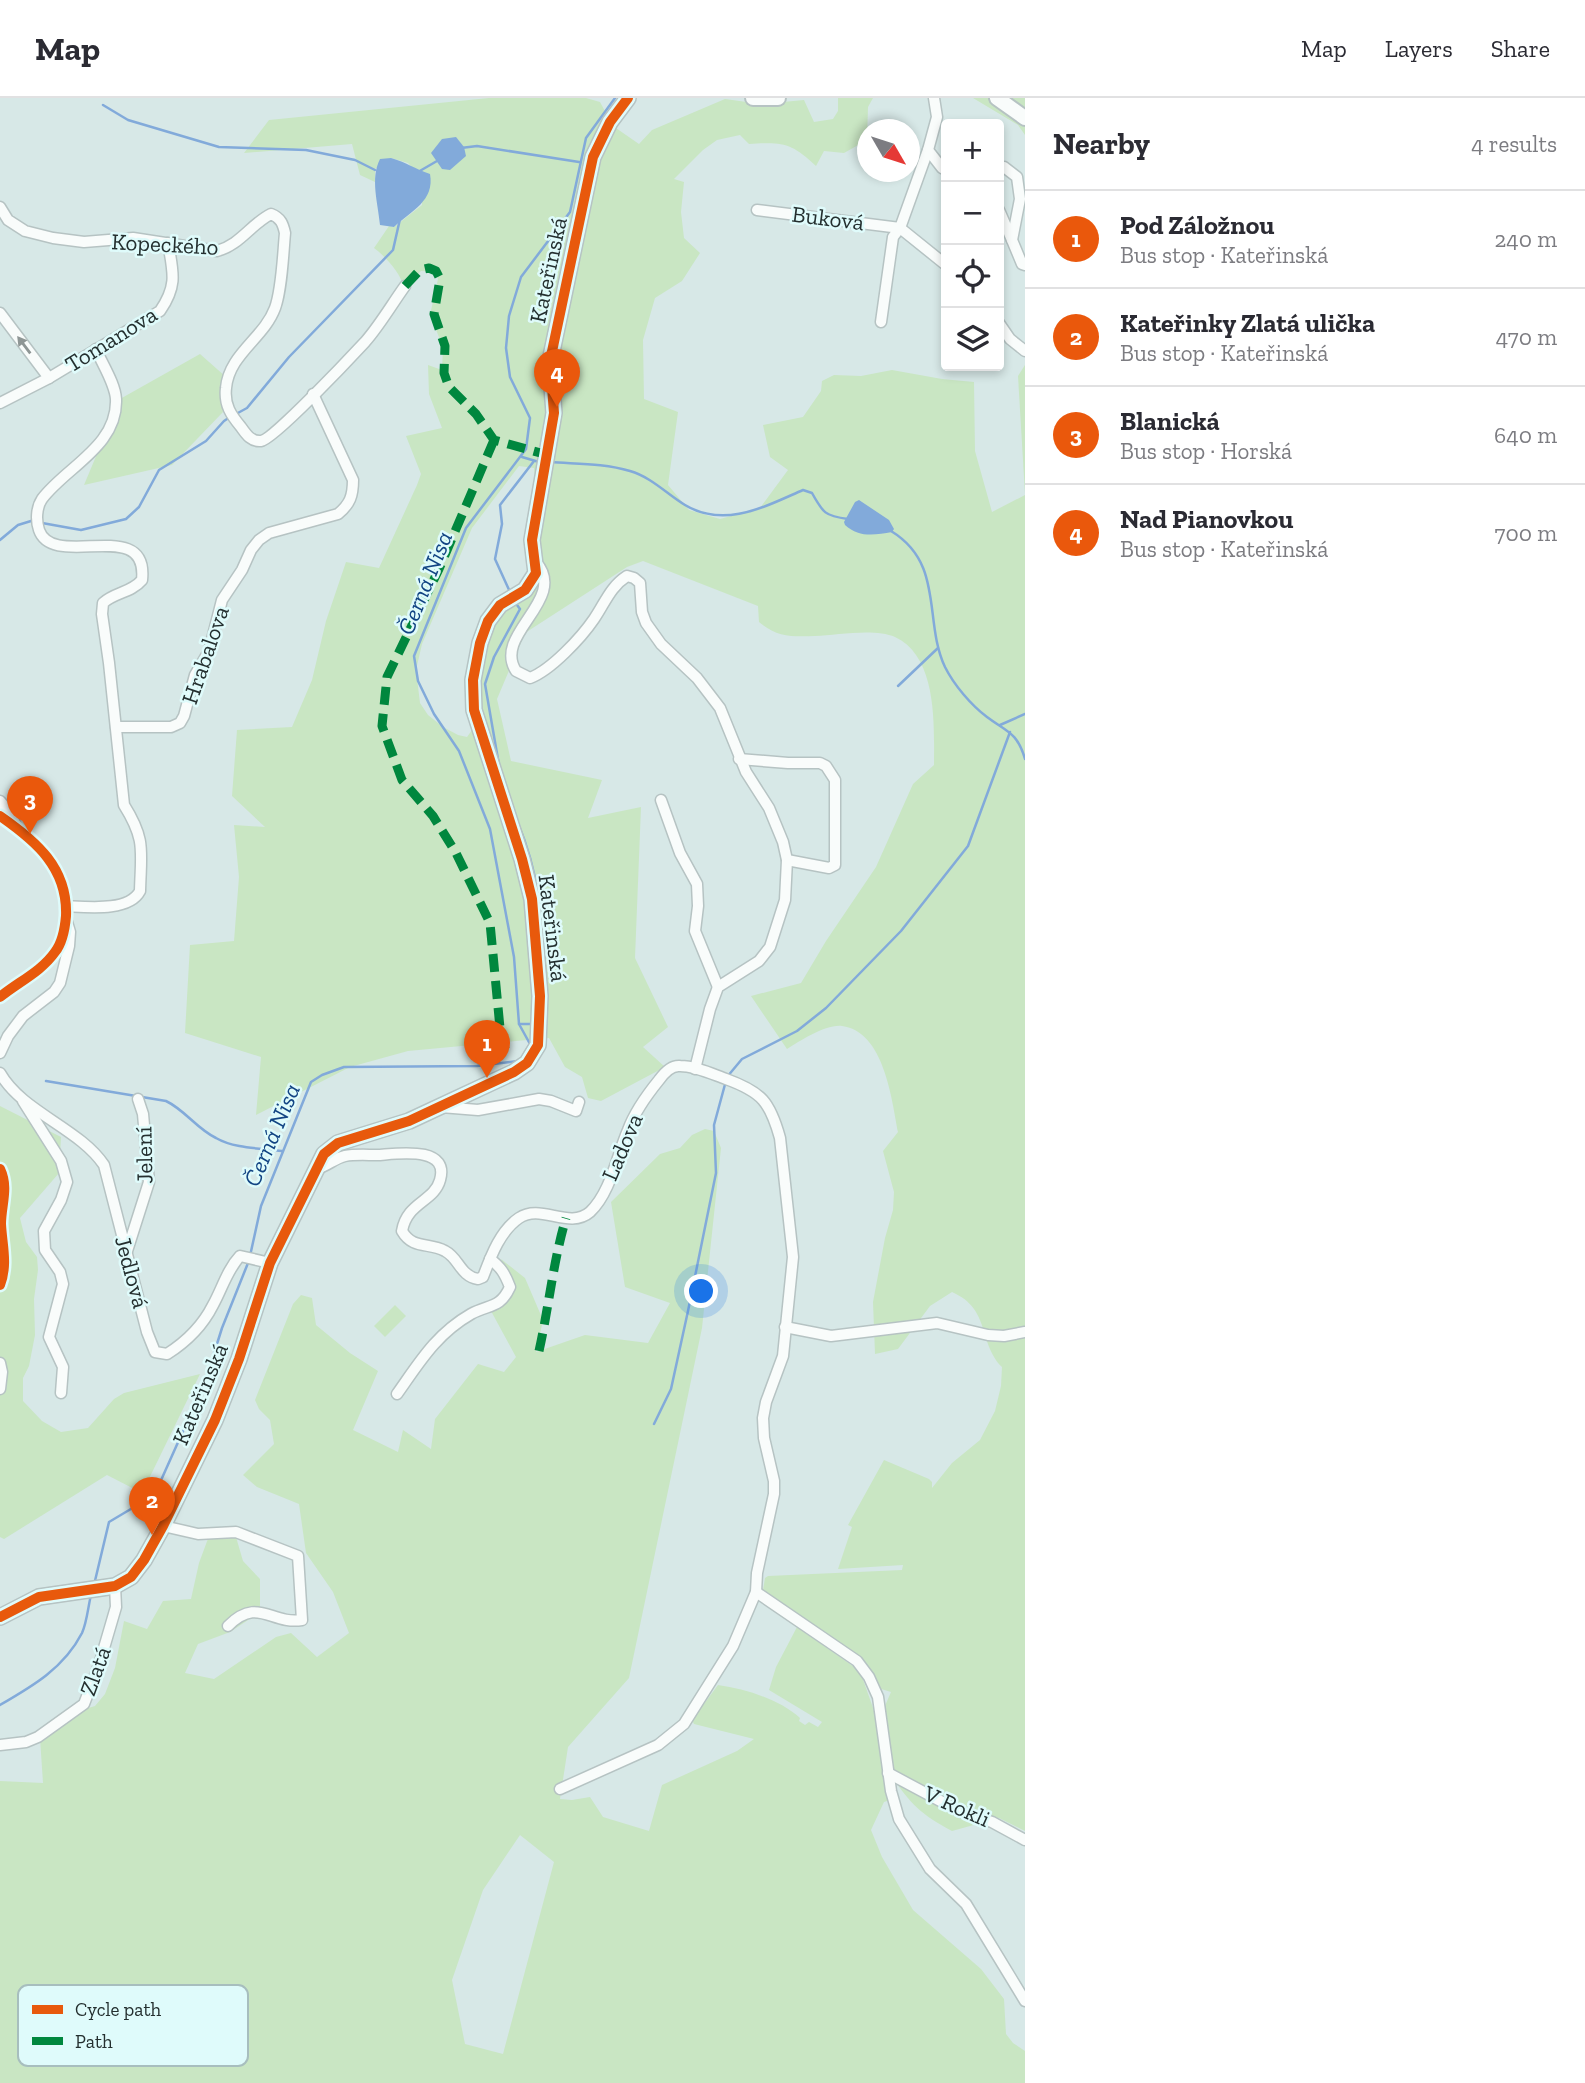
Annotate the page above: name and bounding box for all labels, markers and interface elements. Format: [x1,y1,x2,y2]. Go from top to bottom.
text: Map [35,29,100,68]
text: Map [1301,34,1347,63]
text: Layers [1385,34,1453,63]
text: Share [1491,34,1550,63]
north arrow [857,119,920,182]
map controls [941,119,1004,371]
button: + [941,119,1004,182]
text: Nearby [1053,126,1150,162]
text: 4 results [1471,130,1557,158]
button: − [941,182,1004,245]
street label: Buková [790,200,866,236]
text: Pod Záložnou [1120,209,1274,241]
street label: Kateřinská [523,214,573,326]
text: 1 [1071,225,1081,253]
text: 240 m [1494,225,1557,253]
street label: Kopeckého [111,227,219,261]
text: Bus stop · Kateřinská [1120,241,1328,269]
button: locate [941,245,1004,308]
street label: Tomanova [60,300,162,378]
text: Kateřinky Zlatá ulička [1120,307,1375,339]
button: layers [941,308,1004,371]
text: 2 [1070,323,1082,351]
text: 470 m [1496,323,1557,351]
one-way arrow [17,337,32,355]
text: Bus stop · Kateřinská [1120,339,1328,367]
pin: 4 [534,349,580,407]
text: Blanická [1120,405,1220,437]
text: 3 [1070,421,1082,449]
text: 640 m [1494,421,1557,449]
text: Bus stop · Horská [1120,437,1292,465]
text: Nad Pianovkou [1120,503,1293,535]
text: 4 [1069,519,1083,547]
text: 700 m [1495,519,1557,547]
water label: Černá Nisa [391,527,458,639]
text: Bus stop · Kateřinská [1120,535,1328,563]
street label: Hrabalova [175,602,235,708]
pin: 3 [7,776,53,834]
street label: Kateřinská [533,873,573,983]
pin: 1 [464,1020,510,1078]
water label: Černá Nisa [237,1079,306,1191]
street label: Ladova [595,1109,649,1185]
street label: Jelení [130,1126,158,1184]
street label: Jedlová [109,1233,155,1311]
your location [684,1274,718,1308]
street label: Kateřinská [166,1339,234,1449]
pin: 2 [129,1477,175,1535]
street label: Zlatá [73,1643,117,1699]
street label: V Rokli [919,1779,994,1833]
legend [18,1985,248,2066]
text: Cycle path [75,1998,161,2021]
text: Path [75,2030,113,2053]

